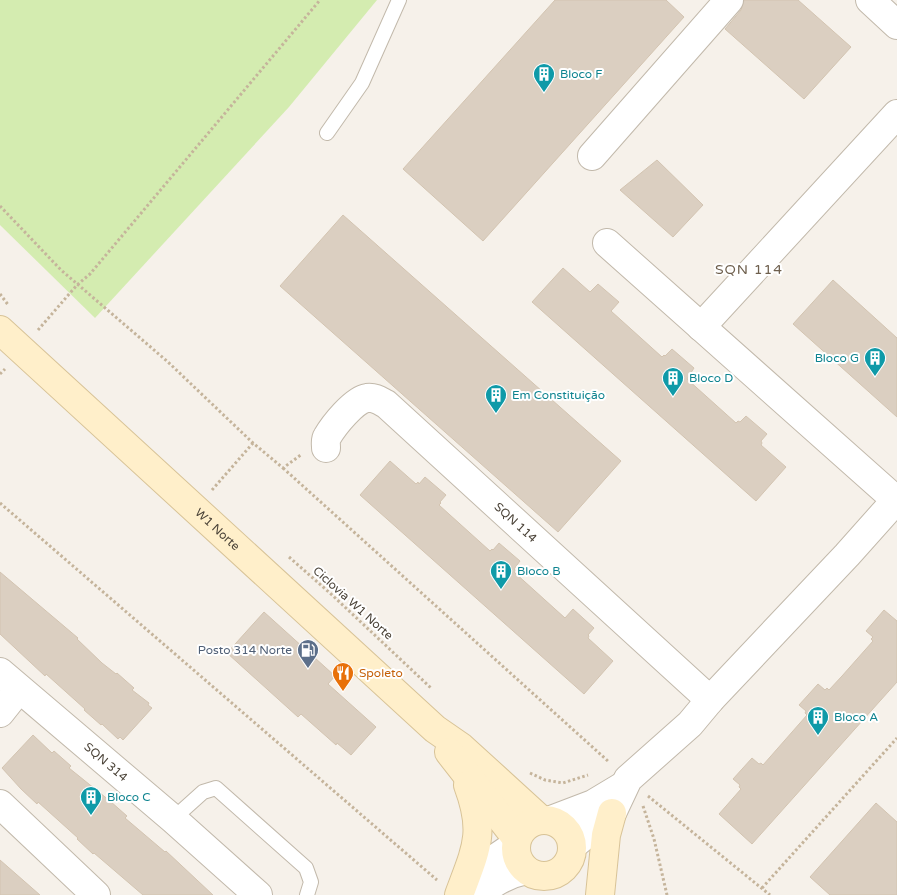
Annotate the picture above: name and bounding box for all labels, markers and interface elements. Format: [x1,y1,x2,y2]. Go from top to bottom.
building icon: Bloco F [532,62,556,93]
place label: Bloco F [560,67,603,81]
district label: SQN 114 [715,261,783,278]
building icon: Bloco G [863,346,887,377]
place label: Bloco G [815,351,859,365]
building icon: Bloco D [661,366,685,397]
place label: Bloco D [689,371,733,385]
building icon: Em Constituição [484,383,508,414]
place label: Em Constituição [512,388,605,402]
street label: SQN 114 [491,500,540,546]
street label: W1 Norte [192,505,243,553]
building icon: Bloco B [489,559,513,590]
street label: Ciclovia W1 Norte [310,563,396,643]
place label: Bloco B [517,564,561,578]
fuel station icon: Posto 314 Norte [296,638,320,669]
place label: Posto 314 Norte [198,643,292,657]
restaurant icon: Spoleto [331,661,355,692]
place label: Spoleto [359,666,403,680]
building icon: Bloco A [806,705,830,736]
place label: Bloco A [834,710,878,724]
street label: SQN 314 [81,740,131,785]
building icon: Bloco C [79,785,103,816]
place label: Bloco C [107,790,151,804]

